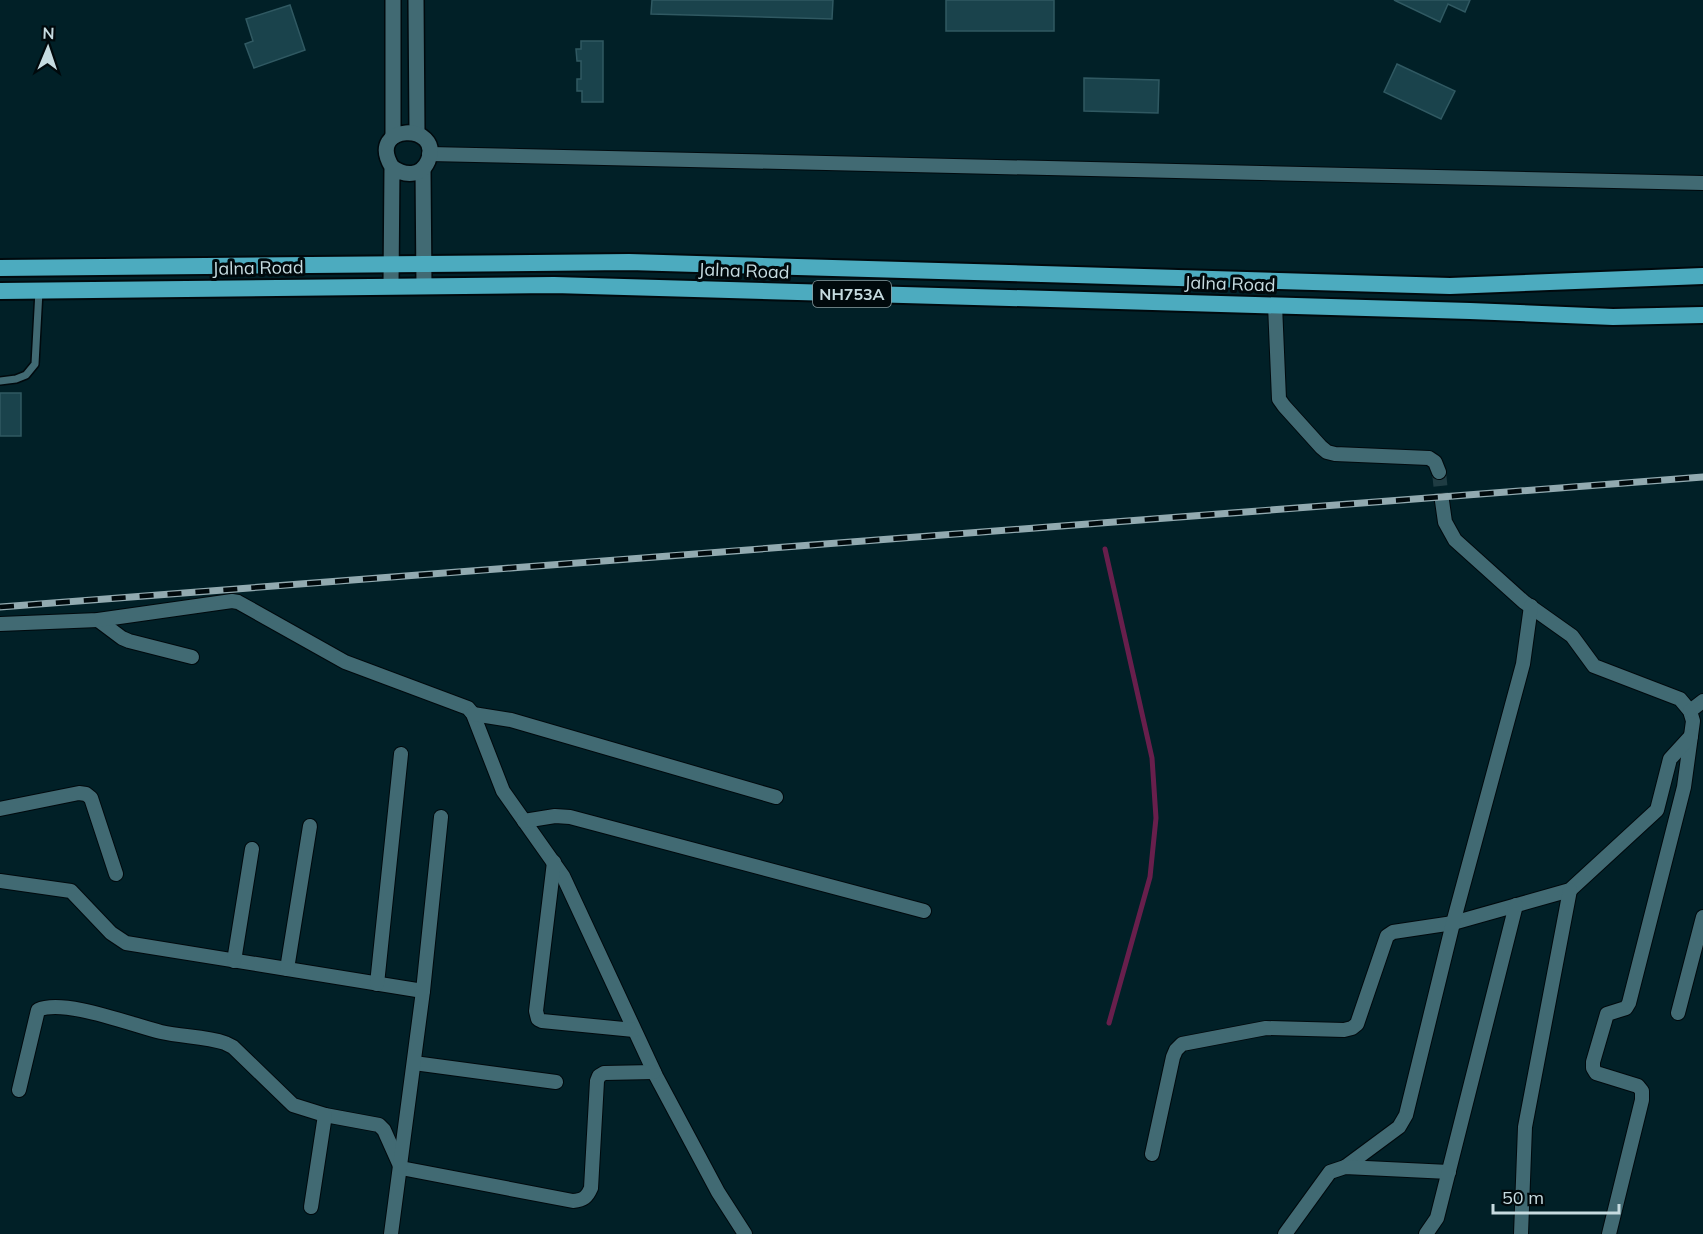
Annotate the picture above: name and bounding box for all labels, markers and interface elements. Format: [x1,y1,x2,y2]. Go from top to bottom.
north arrow [18,18,78,78]
text: N [42,23,55,43]
street label: Jalna Road [212,255,304,280]
street label: Jalna Road [698,257,790,284]
street label: Jalna Road [1184,270,1276,297]
road number: NH753A [813,281,891,307]
scale bar [1493,1177,1619,1215]
text: 50 m [1502,1186,1544,1209]

